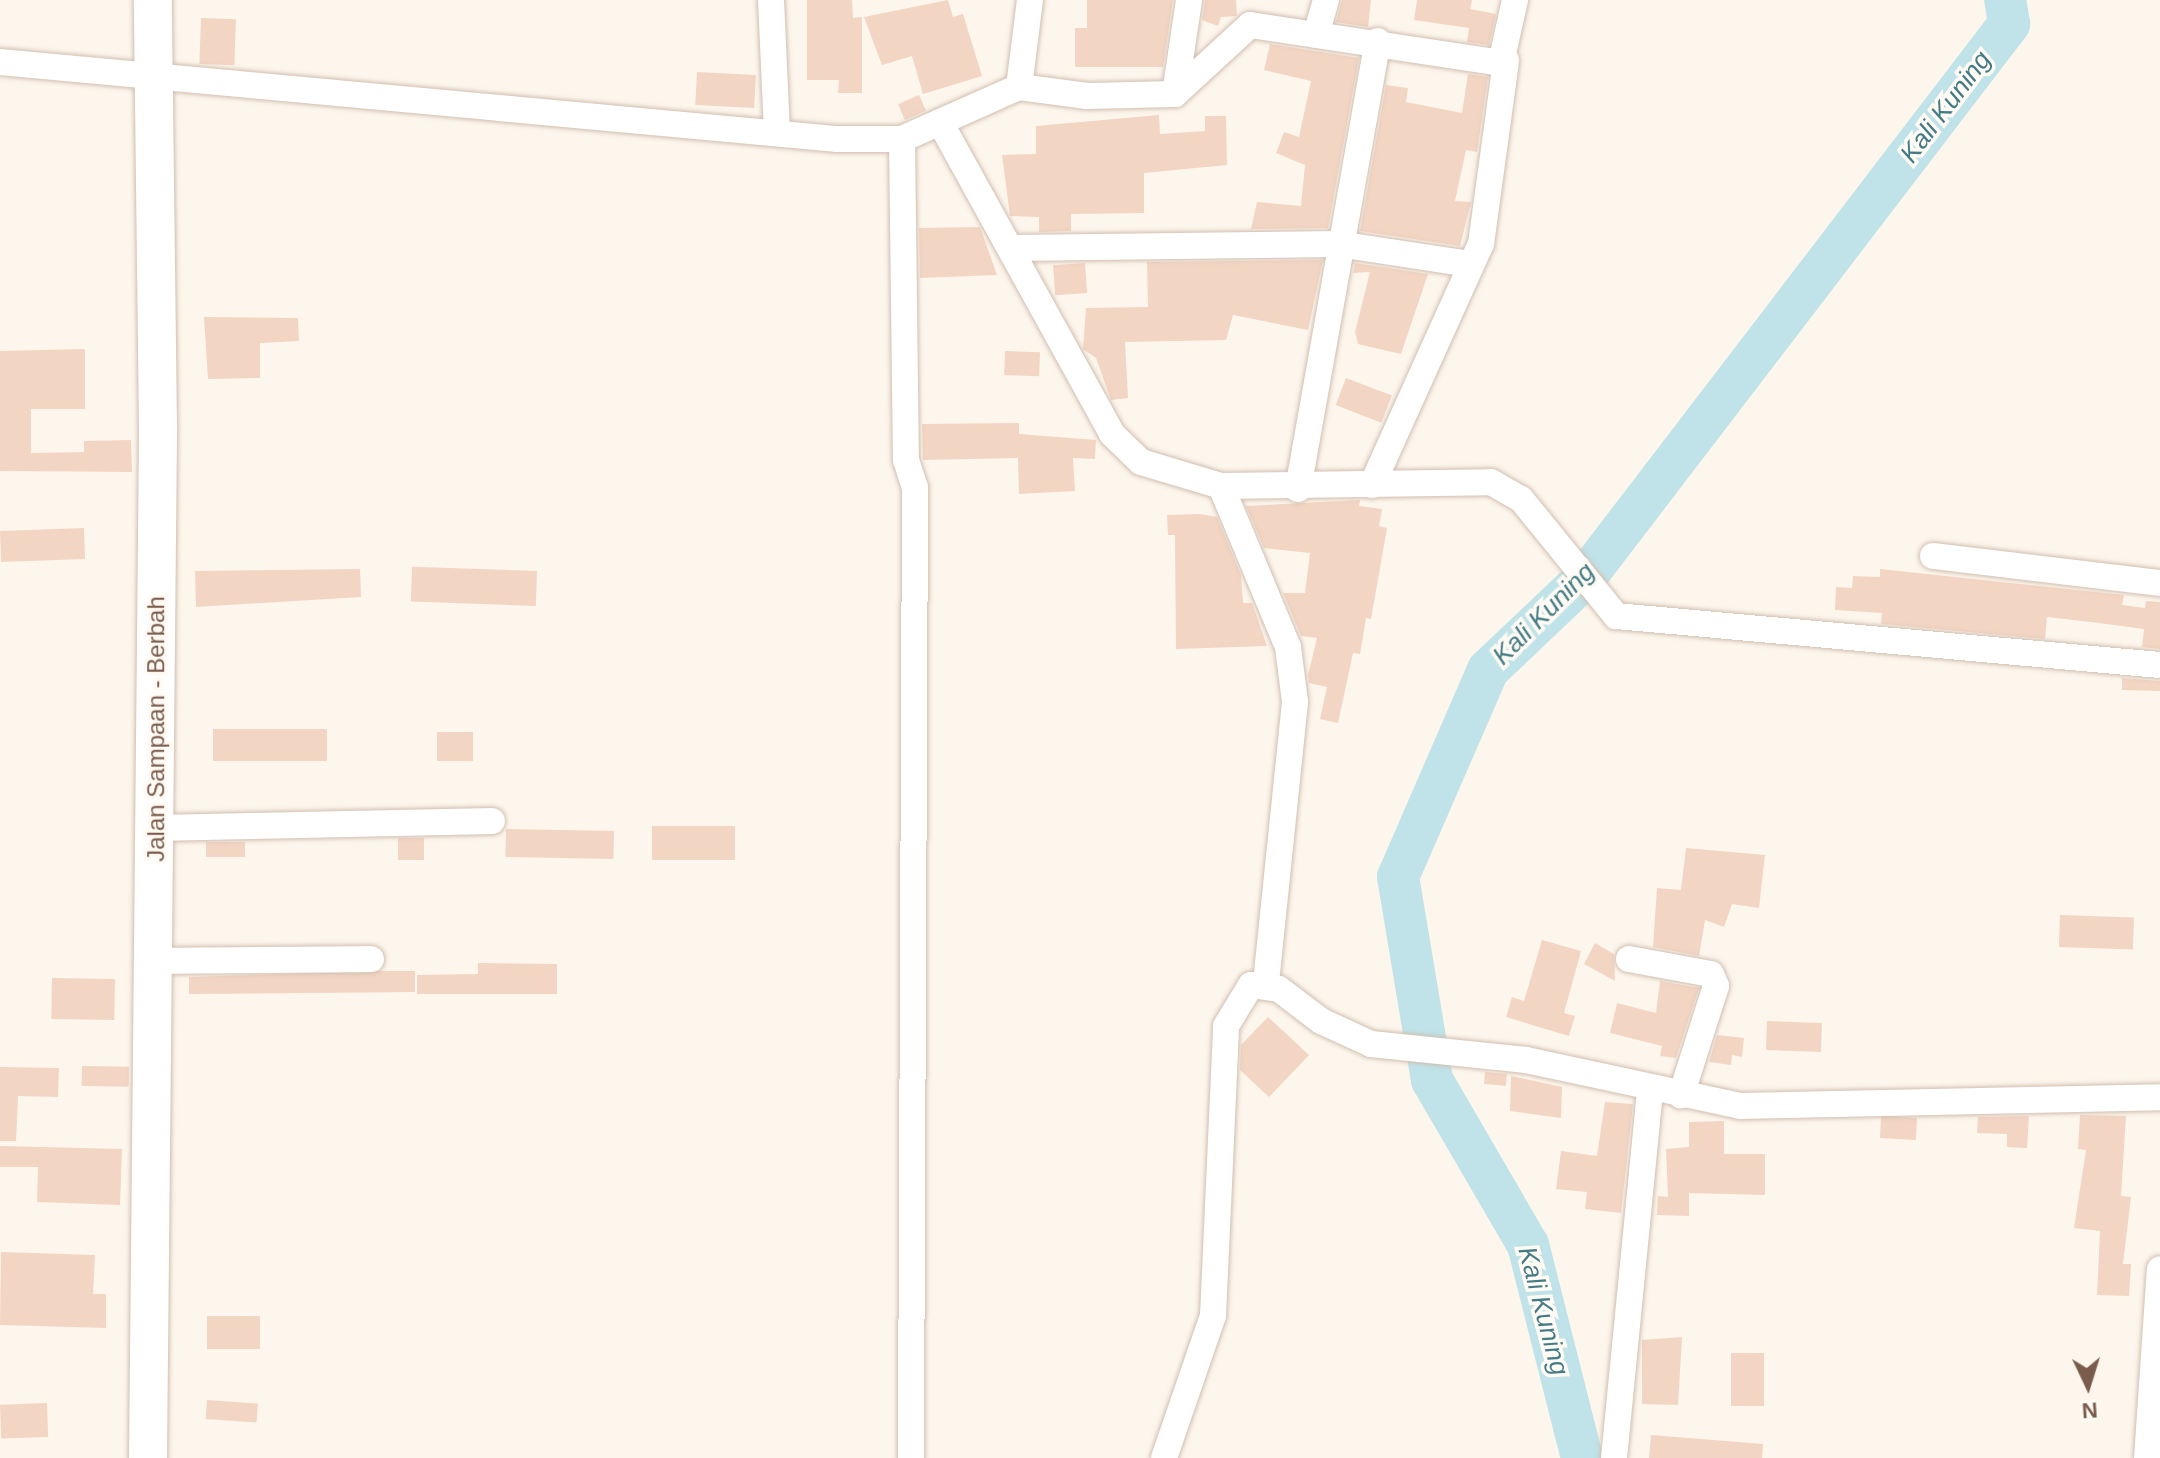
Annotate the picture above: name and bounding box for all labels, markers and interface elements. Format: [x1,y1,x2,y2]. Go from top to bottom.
water label: Kali Kuning [1894,45,1998,169]
water label: Kali Kuning [1486,556,1602,672]
street label: Jalan Sampaan - Berbah [142,596,170,862]
water label: Kali Kuning [1511,1243,1575,1379]
north arrow [2048,1346,2128,1426]
text: N [2081,1397,2099,1423]

